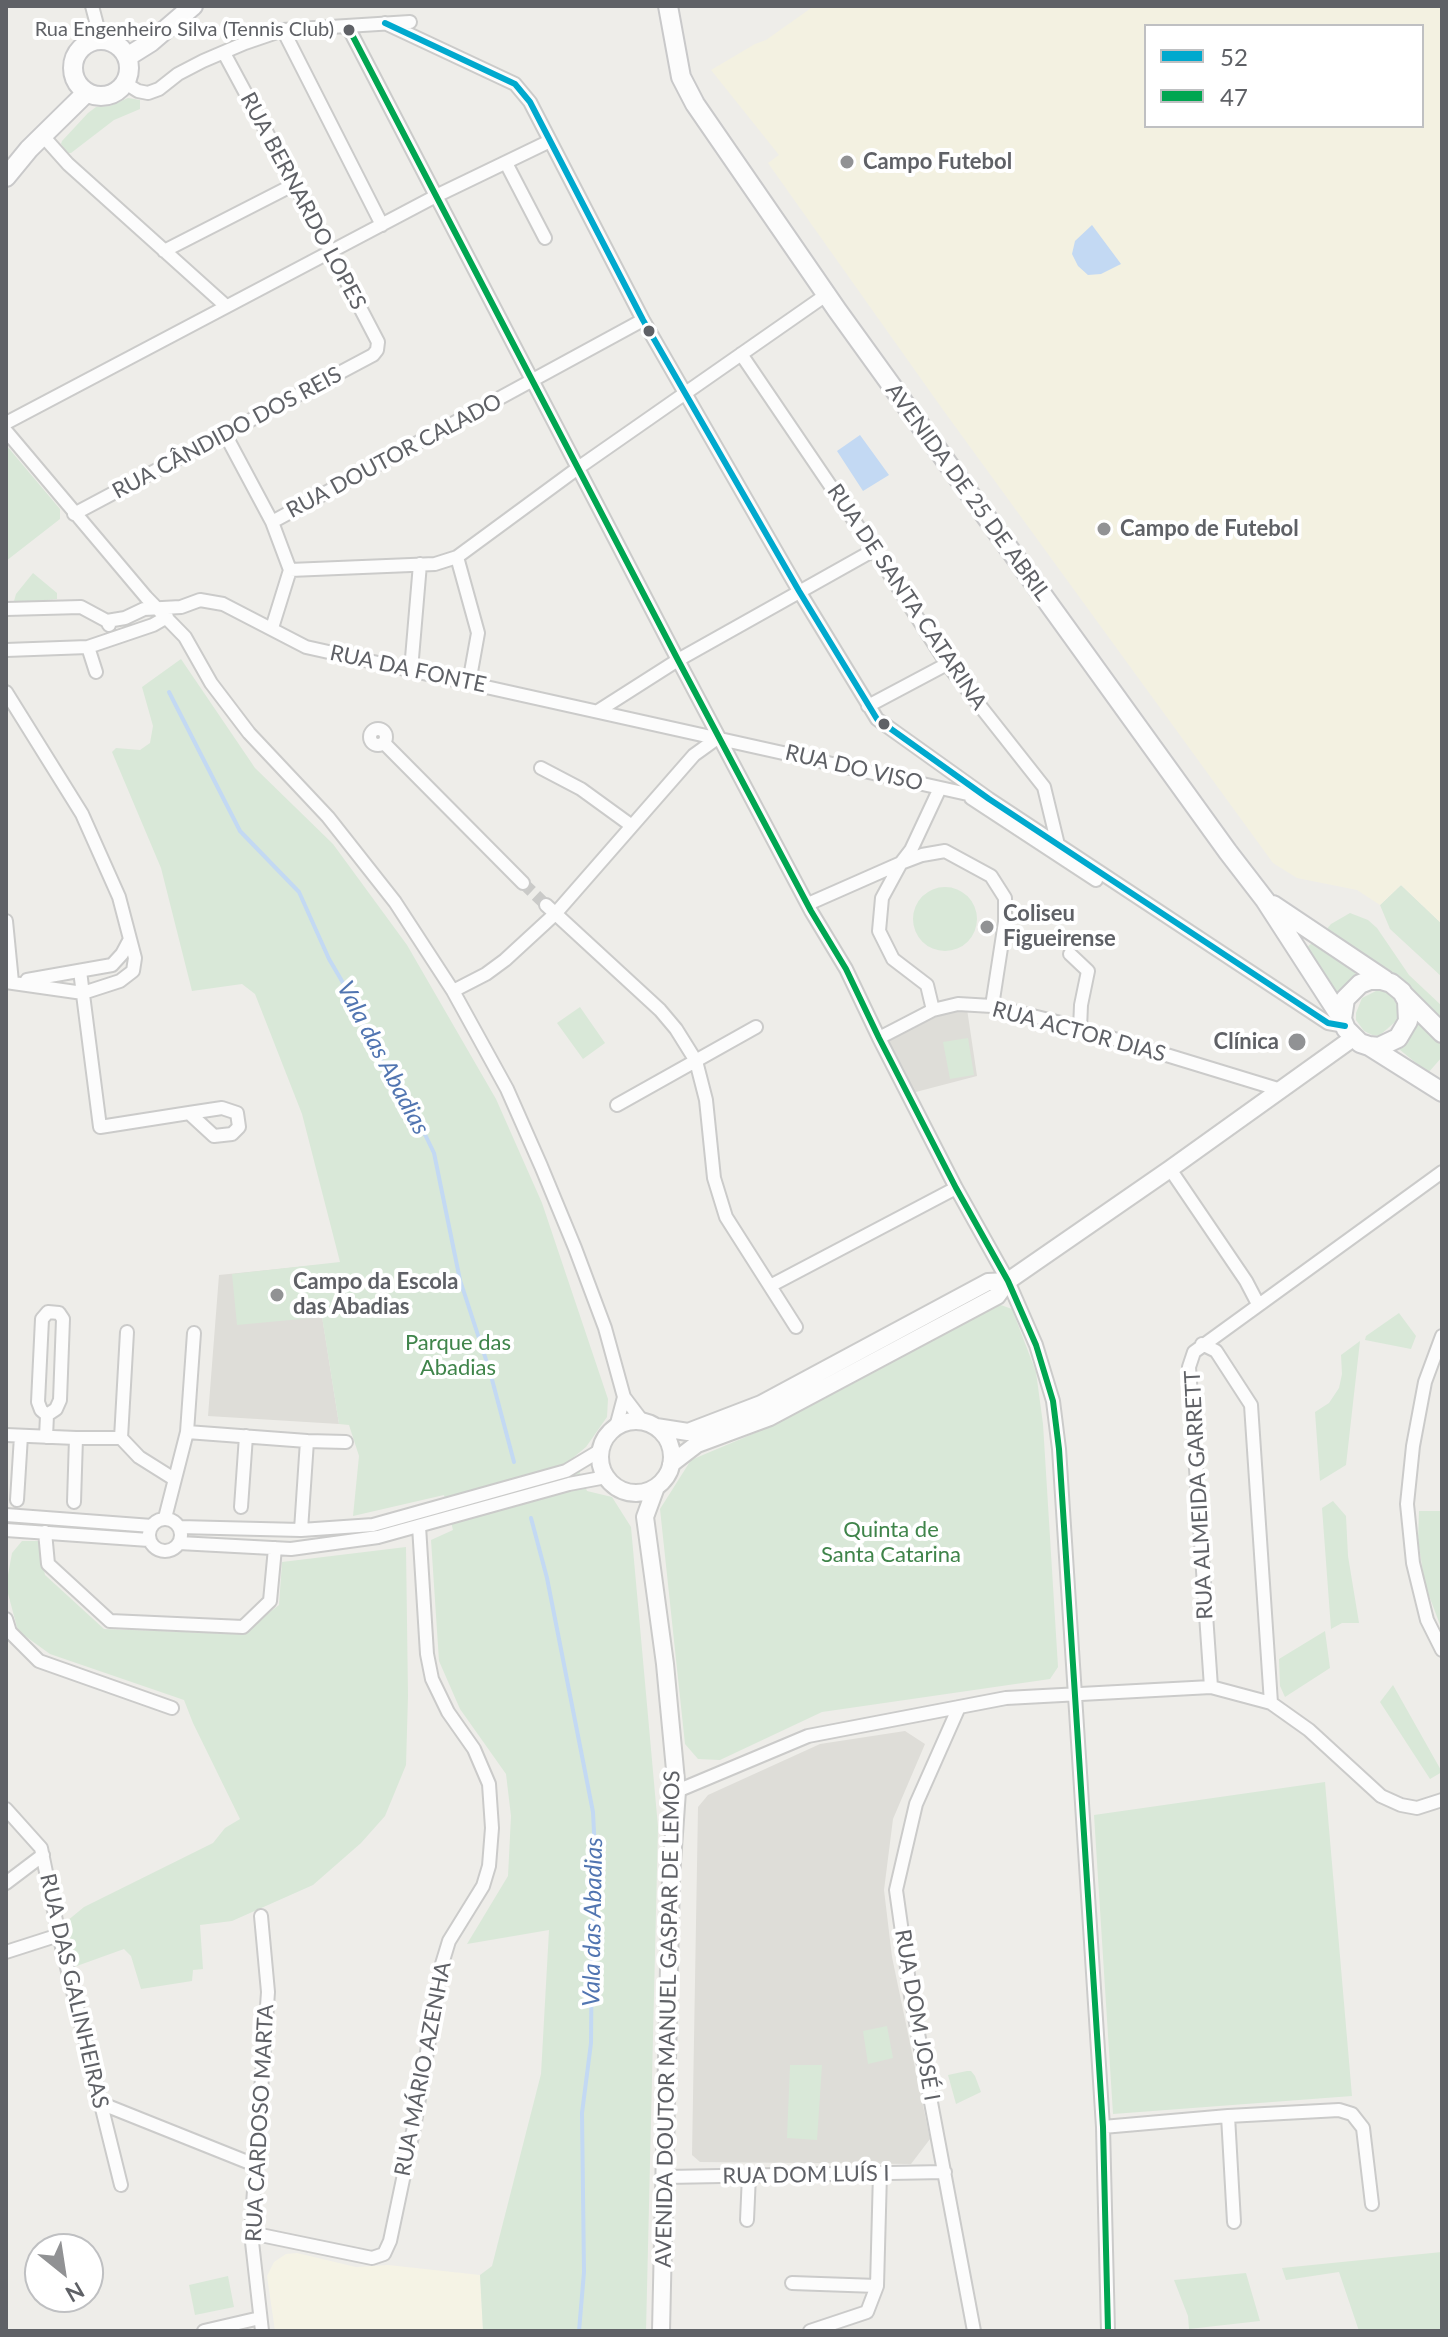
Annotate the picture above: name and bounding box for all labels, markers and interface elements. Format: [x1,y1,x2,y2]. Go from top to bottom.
place label: Rua Engenheiro Silva (Tennis Club) [35,18,334,42]
marker: Rua Engenheiro Silva (Tennis Club) [341,22,357,38]
legend [1144,24,1424,128]
text: 52 [1220,42,1248,71]
text: 47 [1220,82,1248,111]
street label: RUA BERNARDO LOPES [234,88,372,314]
place label: Campo Futebol [863,149,1012,175]
marker: Campo Futebol [838,153,856,171]
unlabelled marker [641,323,657,339]
street label: RUA CÂNDIDO DOS REIS [108,361,346,505]
street label: AVENIDA DE 25 DE ABRIL [880,378,1056,606]
street label: RUA DOUTOR CALADO [282,388,506,524]
street label: RUA DE SANTA CATARINA [822,479,992,715]
place label: Campo de Futebol [1120,516,1299,542]
marker: Campo de Futebol [1095,520,1113,538]
street label: RUA DA FONTE [327,640,489,698]
unlabelled marker [876,716,892,732]
street label: RUA DO VISO [783,739,925,797]
place label: Coliseu Figueirense [1003,901,1116,952]
marker: Coliseu Figueirense [978,918,996,936]
water label: Vala das Abadias [331,976,435,1140]
street label: RUA ACTOR DIAS [989,996,1169,1068]
place label: Clínica [1214,1029,1279,1055]
marker: Clínica [1286,1031,1308,1053]
place label: Campo da Escola das Abadias [293,1269,458,1320]
marker: Campo da Escola das Abadias [268,1286,286,1304]
park label: Parque das Abadias [405,1330,511,1382]
street label: RUA ALMEIDA GARRETT [1179,1370,1219,1620]
park label: Quinta de Santa Catarina [821,1517,961,1568]
street label: AVENIDA DOUTOR MANUEL GASPAR DE LEMOS [650,1770,686,2268]
water label: Vala das Abadias [577,1837,609,2007]
street label: RUA DAS GALINHEIRAS [34,1871,114,2111]
street label: RUA DOM JOSÉ I [889,1927,945,2103]
street label: RUA MÁRIO AZENHA [389,1960,457,2178]
street label: RUA CARDOSO MARTA [241,2004,279,2242]
street label: RUA DOM LUÍS I [722,2160,890,2190]
north arrow [24,2233,104,2313]
text: N [61,2277,89,2308]

